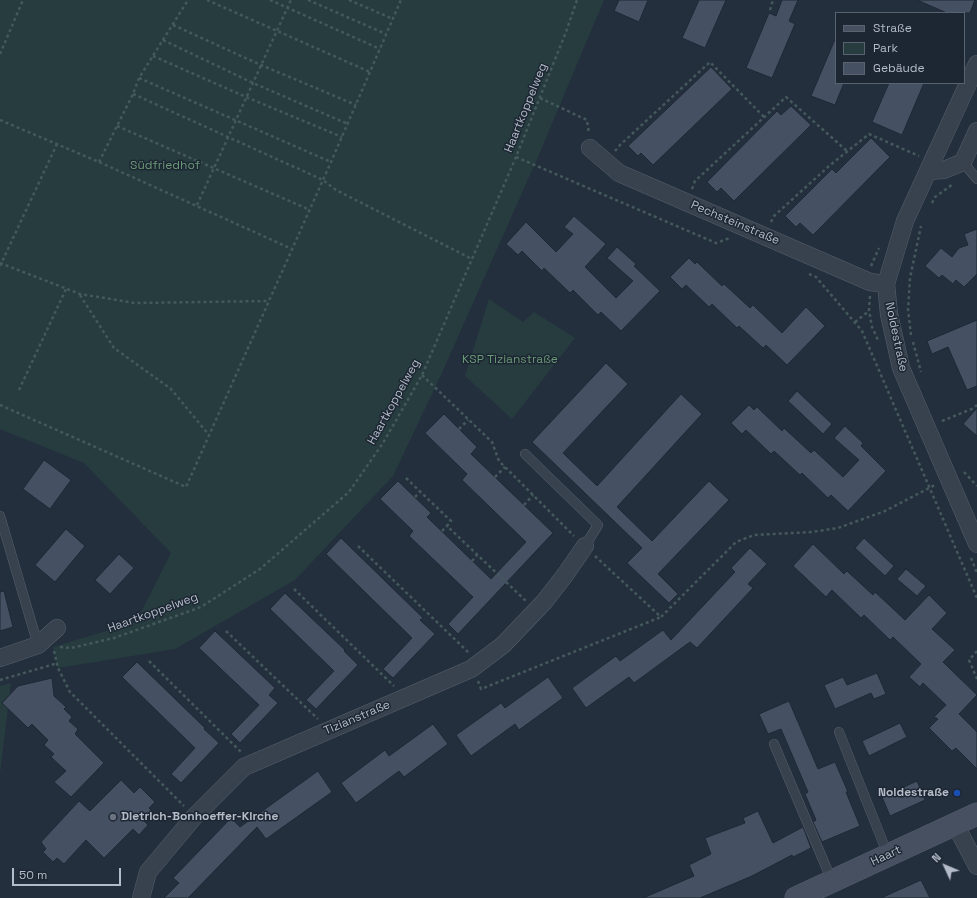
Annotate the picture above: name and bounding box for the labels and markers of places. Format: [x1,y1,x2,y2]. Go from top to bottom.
place label: Noldestraße [878,786,949,800]
marker: Noldestraße [952,788,962,798]
place label: Dietrich-Bonhoeffer-Kirche [121,810,278,824]
marker: Dietrich-Bonhoeffer-Kirche [108,812,118,822]

